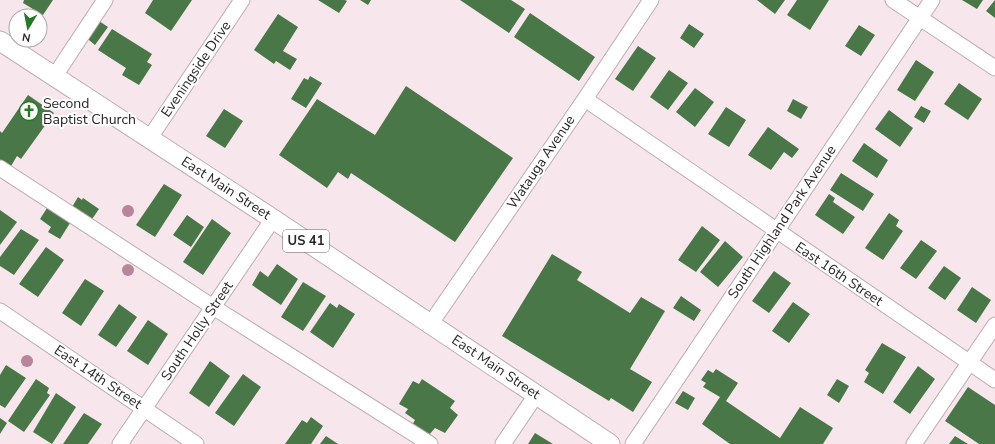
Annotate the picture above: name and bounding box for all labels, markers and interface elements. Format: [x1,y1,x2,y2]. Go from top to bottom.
north arrow [8,8,48,48]
street label: Eveningside Drive [157,17,235,121]
text: N [21,29,32,45]
place label: Second Baptist Church [43,94,136,129]
church icon: Second Baptist Church [18,100,40,122]
street label: Watauga Avenue [503,111,579,213]
street label: South Highland Park Avenue [723,142,841,302]
street label: East Main Street [178,152,274,224]
road number: US 41 [283,230,329,252]
street label: East 16th Street [791,238,887,310]
street label: South Holly Street [157,277,237,385]
street label: East Main Street [448,330,544,404]
street label: East 14th Street [50,341,146,413]

